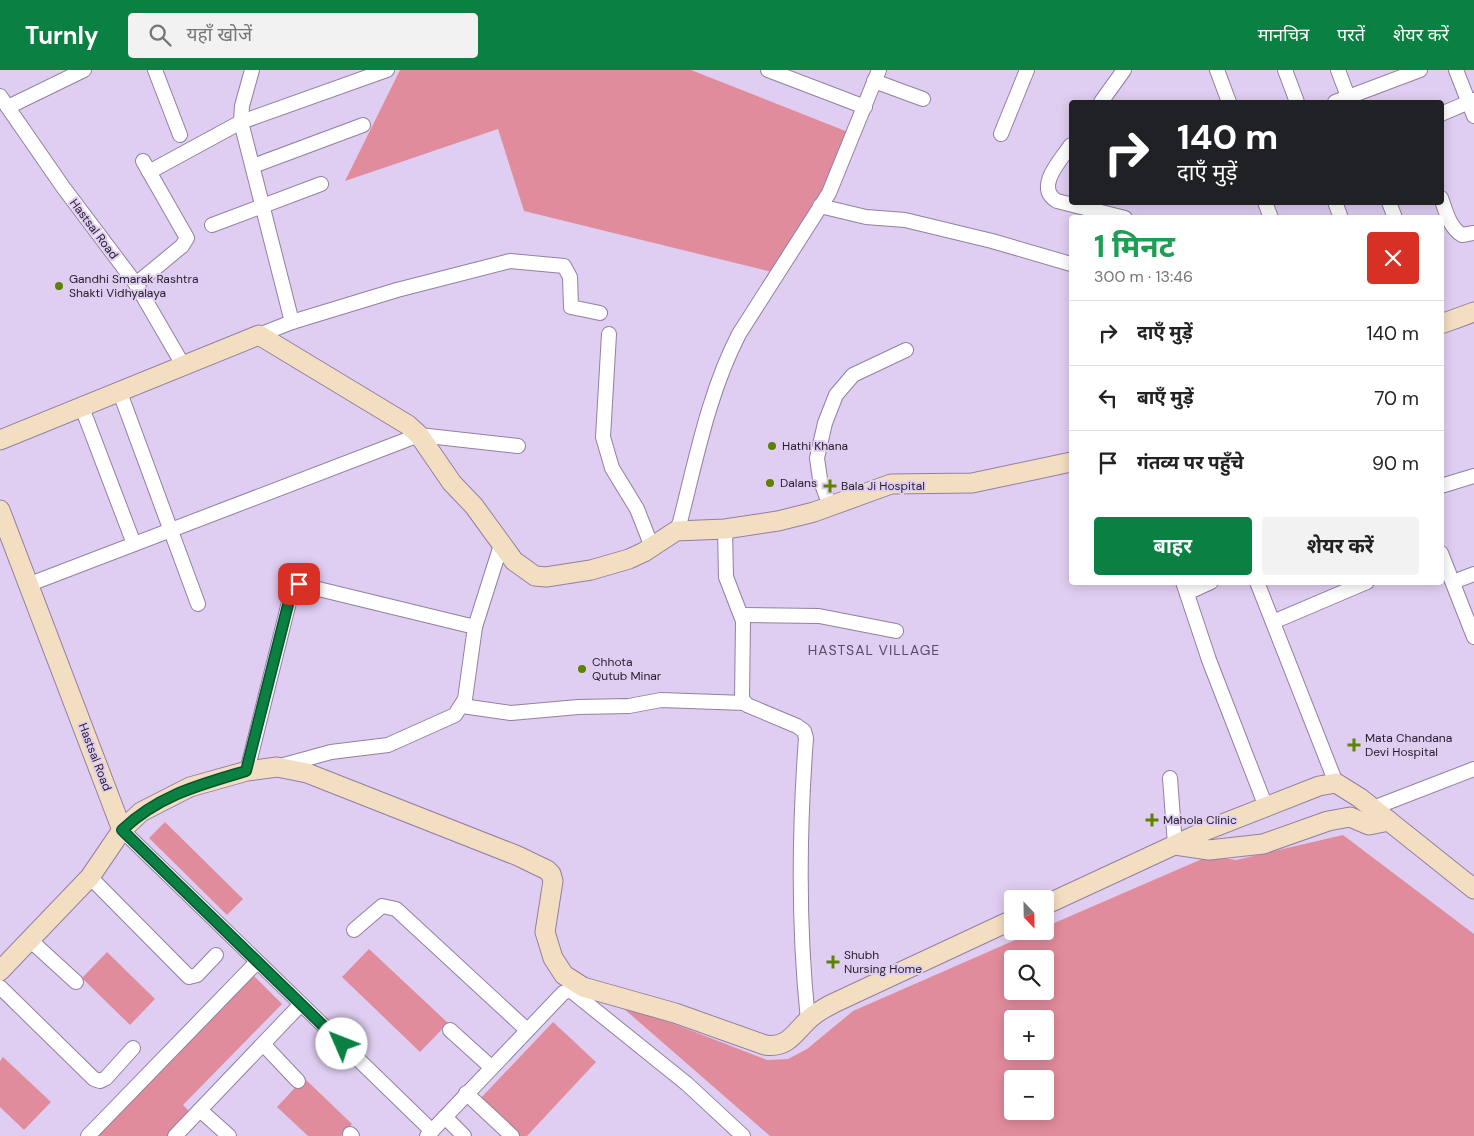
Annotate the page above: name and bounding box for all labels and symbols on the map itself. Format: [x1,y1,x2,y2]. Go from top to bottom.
street label: Hastsal Road [66,196,122,262]
place label: Gandhi Smarak Rashtra Shakti Vidhyalaya [69,271,198,301]
marker: Gandhi Smarak Rashtra Shakti Vidhyalaya [53,280,65,292]
place label: Hathi Khana [782,438,848,454]
marker: Hathi Khana [766,440,778,452]
place label: Dalans [780,475,817,491]
marker: Dalans [764,477,776,489]
place label: Bala Ji Hospital [841,478,925,494]
marker: Bala Ji Hospital [823,479,837,493]
pin [278,563,320,605]
district label: HASTSAL VILLAGE [808,641,940,659]
place label: Chhota Qutub Minar [592,654,662,684]
marker: Chhota Qutub Minar [576,663,588,675]
street label: Hastsal Road [75,721,115,793]
place label: Mata Chandana Devi Hospital [1365,730,1452,760]
marker: Mata Chandana Devi Hospital [1347,738,1361,752]
place label: Mahola Clinic [1163,812,1237,828]
marker: Mahola Clinic [1145,813,1159,827]
north arrow [1004,890,1054,940]
place label: Shubh Nursing Home [844,947,922,977]
marker: Shubh Nursing Home [826,955,840,969]
position arrow [315,1017,367,1069]

